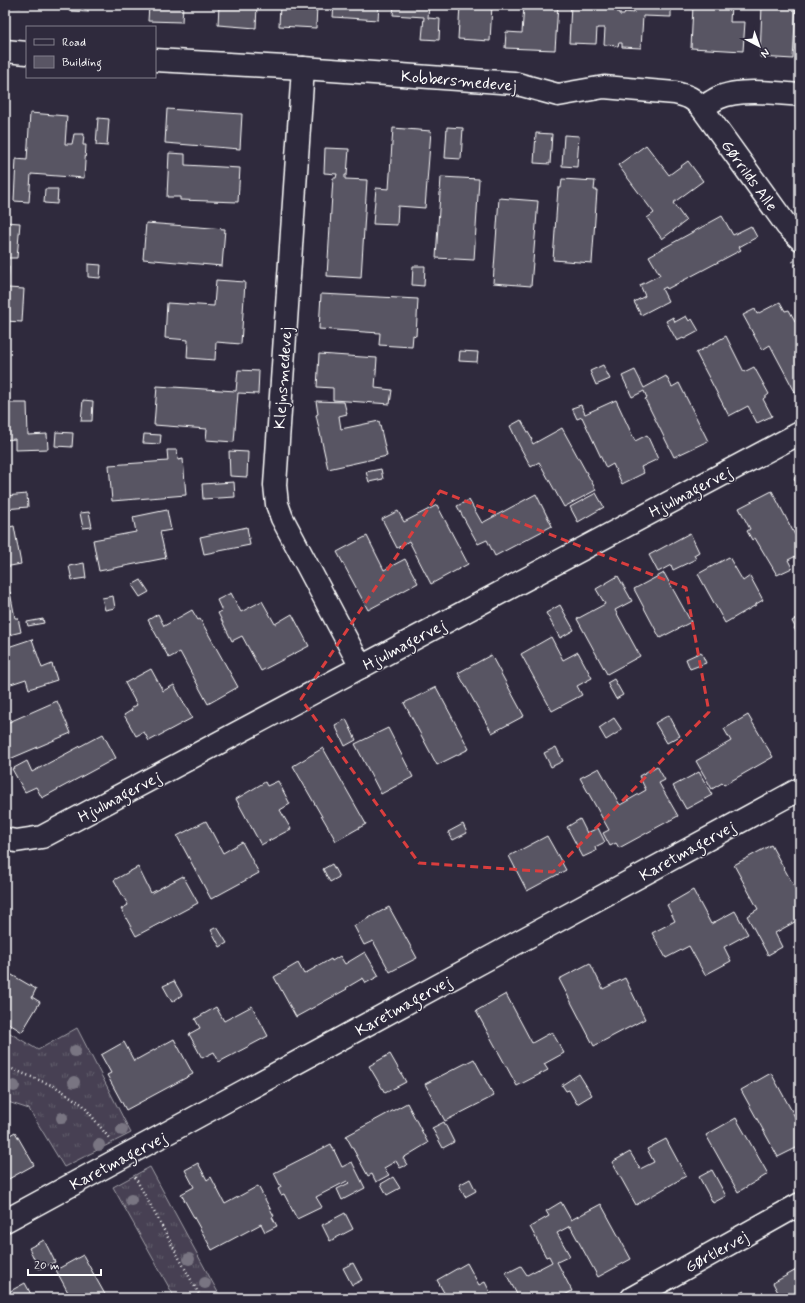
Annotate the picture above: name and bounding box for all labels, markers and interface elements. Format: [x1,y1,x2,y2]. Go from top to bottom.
legend [26,26,156,78]
north arrow [739,26,779,66]
text: Road [62,35,86,51]
text: N [758,45,772,60]
text: Building [62,55,102,72]
street label: Kobbersmedevej [400,66,518,97]
street label: Gørrilds Alle [716,136,782,216]
street label: Klejnsmedevej [269,326,298,430]
street label: Hjulmagervej [645,462,736,524]
street label: Hjulmagervej [359,615,450,677]
street label: Hjulmagervej [74,767,165,829]
street label: Karetmagervej [636,816,740,887]
street label: Karetmagervej [352,971,456,1042]
street label: Karetmagervej [67,1127,171,1197]
street label: Gørtlervej [681,1226,752,1278]
scale bar [28,1251,101,1277]
text: 20 m [34,1258,60,1274]

